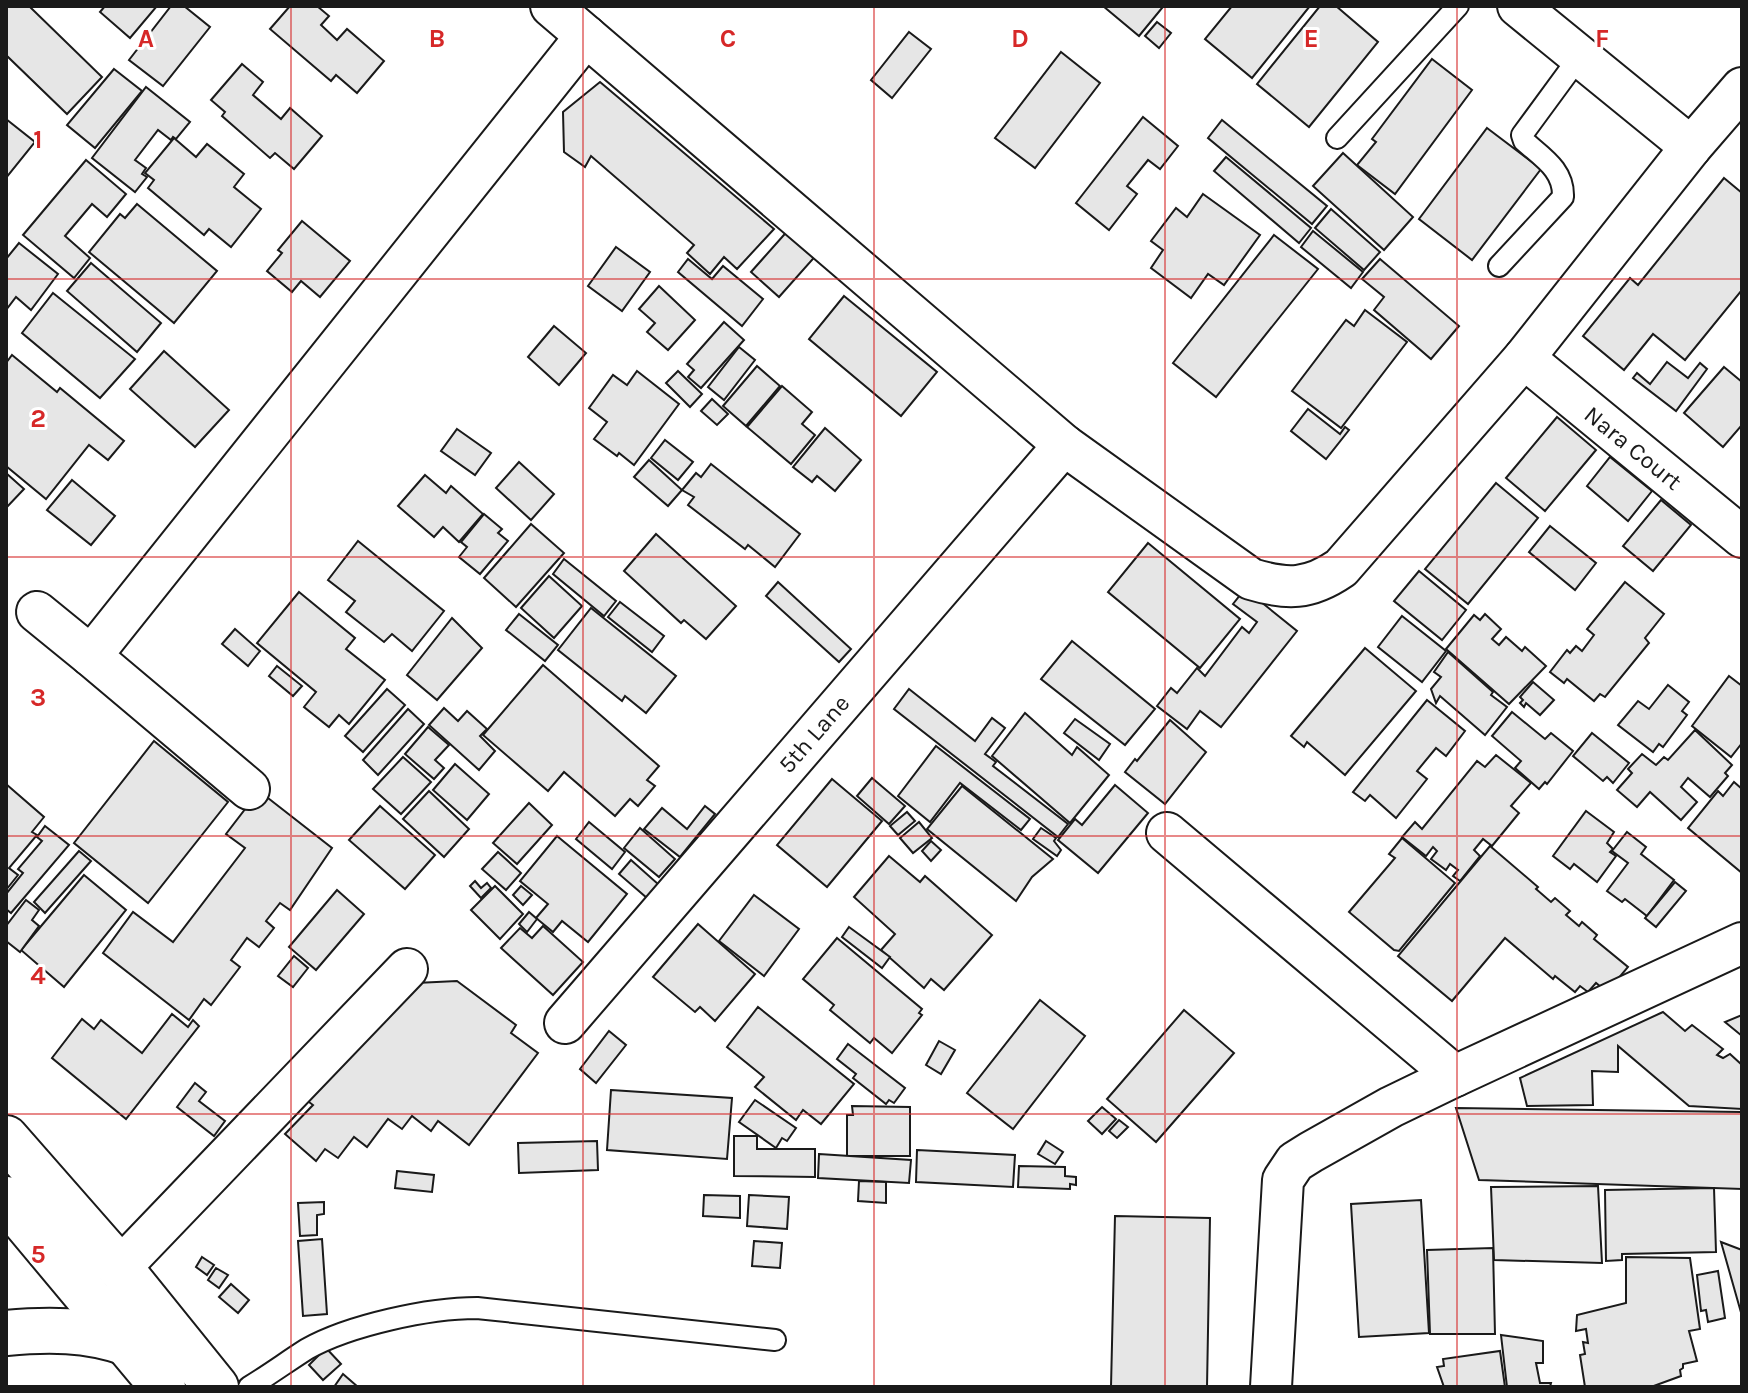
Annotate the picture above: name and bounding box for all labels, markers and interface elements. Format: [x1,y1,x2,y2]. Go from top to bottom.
text: A [138,23,154,54]
text: B [429,23,445,54]
text: C [720,23,736,54]
text: D [1011,23,1029,54]
text: E [1303,23,1319,54]
text: F [1595,23,1609,54]
text: 1 [33,124,43,155]
street label: Nara Court [1579,400,1687,496]
text: 2 [30,403,46,434]
text: 3 [30,682,46,713]
street label: 5th Lane [773,689,855,779]
text: 4 [30,960,46,991]
text: 5 [30,1239,46,1270]

